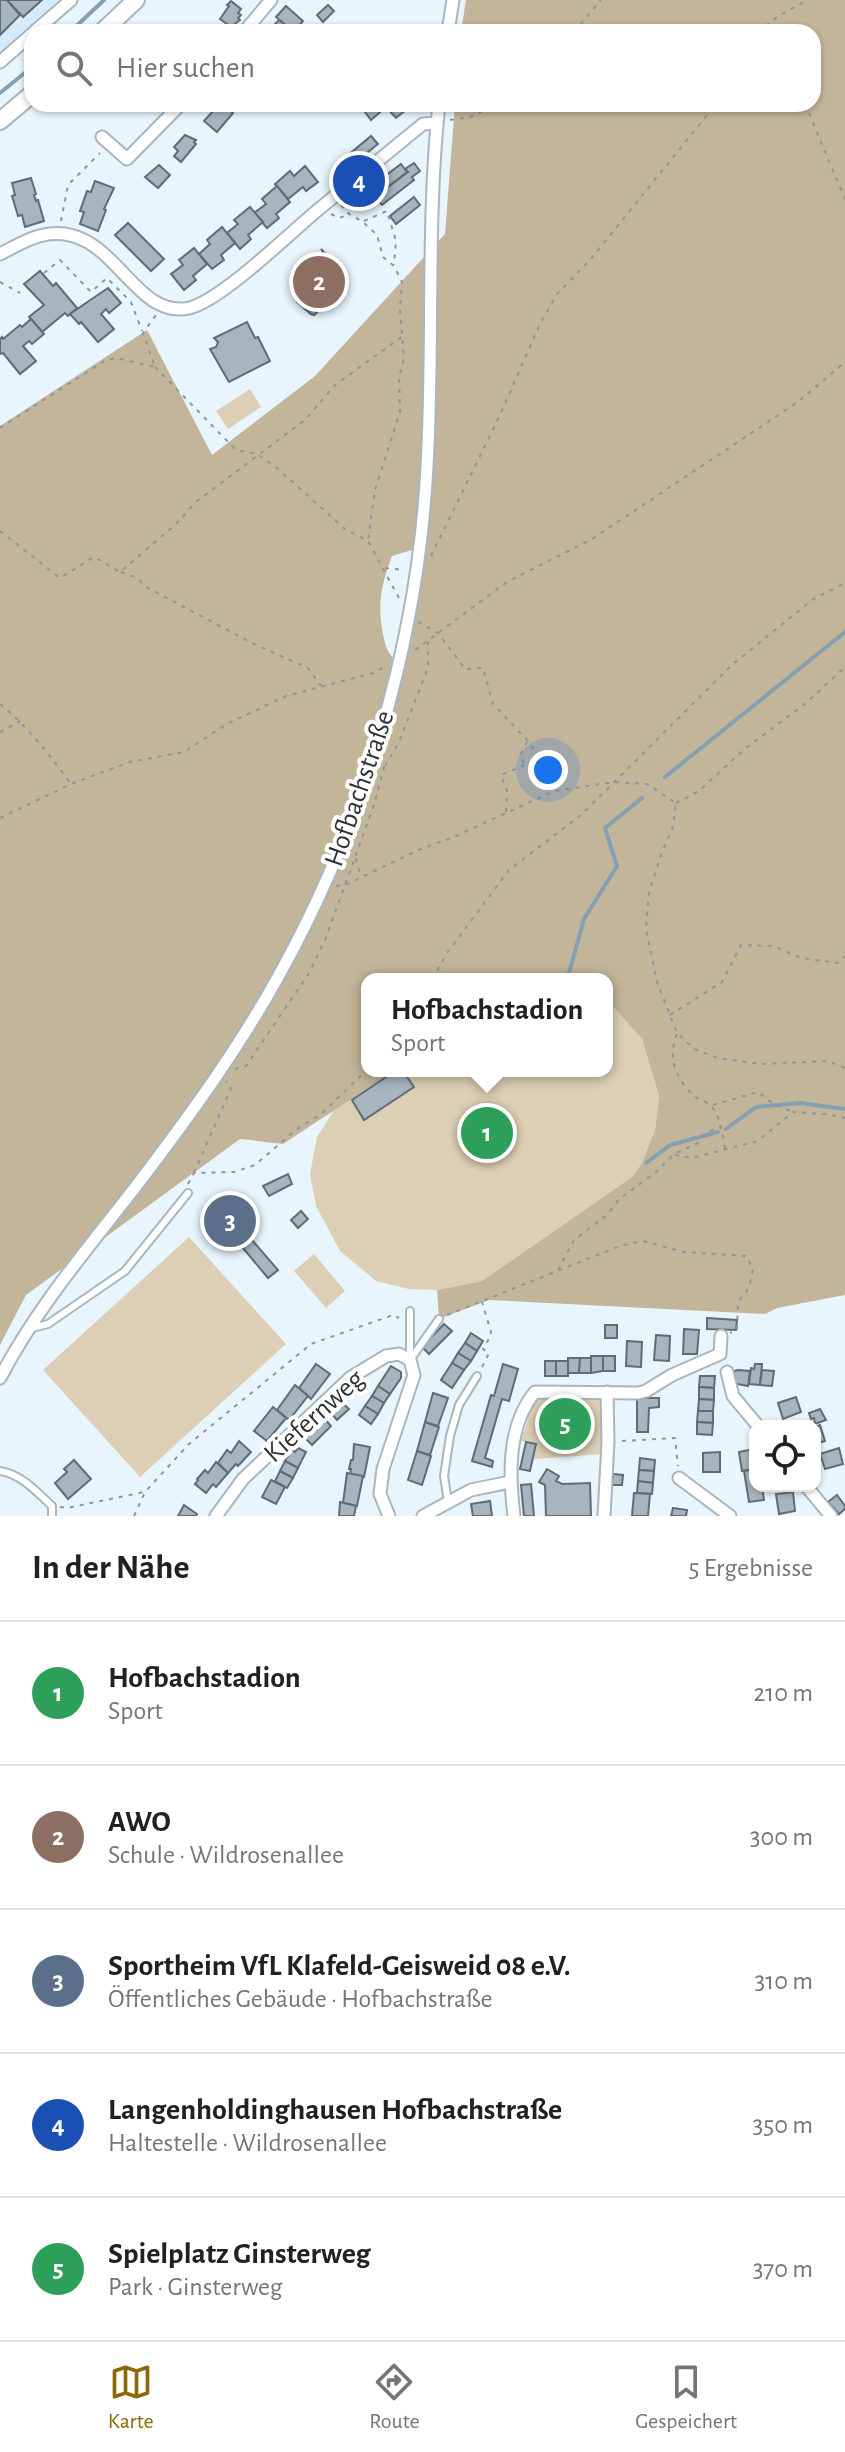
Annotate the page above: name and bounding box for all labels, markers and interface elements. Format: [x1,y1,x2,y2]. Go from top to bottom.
search box [24,24,821,112]
icon: search [52,46,96,90]
text: Hier suchen [116,53,255,83]
pin: 4 [333,151,385,211]
pin: 2 [293,252,345,312]
street label: Hofbachstraße [320,707,400,870]
your location [528,750,568,790]
popup [361,973,613,1077]
text: Hofbachstadion [391,995,583,1025]
text: Sport [391,1030,445,1056]
pin: 1 [461,1103,513,1163]
pin: 3 [204,1191,256,1251]
street label: Kiefernweg [259,1364,370,1468]
pin: 5 [539,1394,591,1454]
map controls [749,1420,821,1492]
button: locate [749,1420,821,1492]
text: In der Nähe [32,1551,189,1585]
text: 5 Ergebnisse [688,1555,813,1581]
text: Hofbachstadion [108,1663,301,1693]
text: 1 [53,1680,63,1706]
text: 210 m [753,1680,813,1706]
text: Sport [108,1698,163,1724]
text: AWO [108,1807,171,1837]
text: 2 [52,1824,64,1850]
text: 300 m [750,1824,813,1850]
text: Schule · Wildrosenallee [108,1842,344,1868]
text: Sportheim VfL Klafeld-Geisweid 08 e.V. [108,1951,571,1981]
text: 3 [52,1968,64,1994]
text: 310 m [755,1968,813,1994]
text: Öffentliches Gebäude · Hofbachstraße [108,1986,493,2012]
text: Langenholdinghausen Hofbachstraße [108,2095,562,2125]
text: 4 [51,2112,65,2138]
text: 350 m [753,2112,813,2138]
text: Haltestelle · Wildrosenallee [108,2130,387,2156]
text: Spielplatz Ginsterweg [108,2239,371,2269]
text: 5 [52,2256,64,2282]
text: 370 m [753,2256,813,2282]
text: Park · Ginsterweg [108,2274,283,2300]
tab: Karte [108,2360,154,2434]
tab: Route [369,2360,420,2434]
tab: Gespeichert [635,2360,737,2434]

